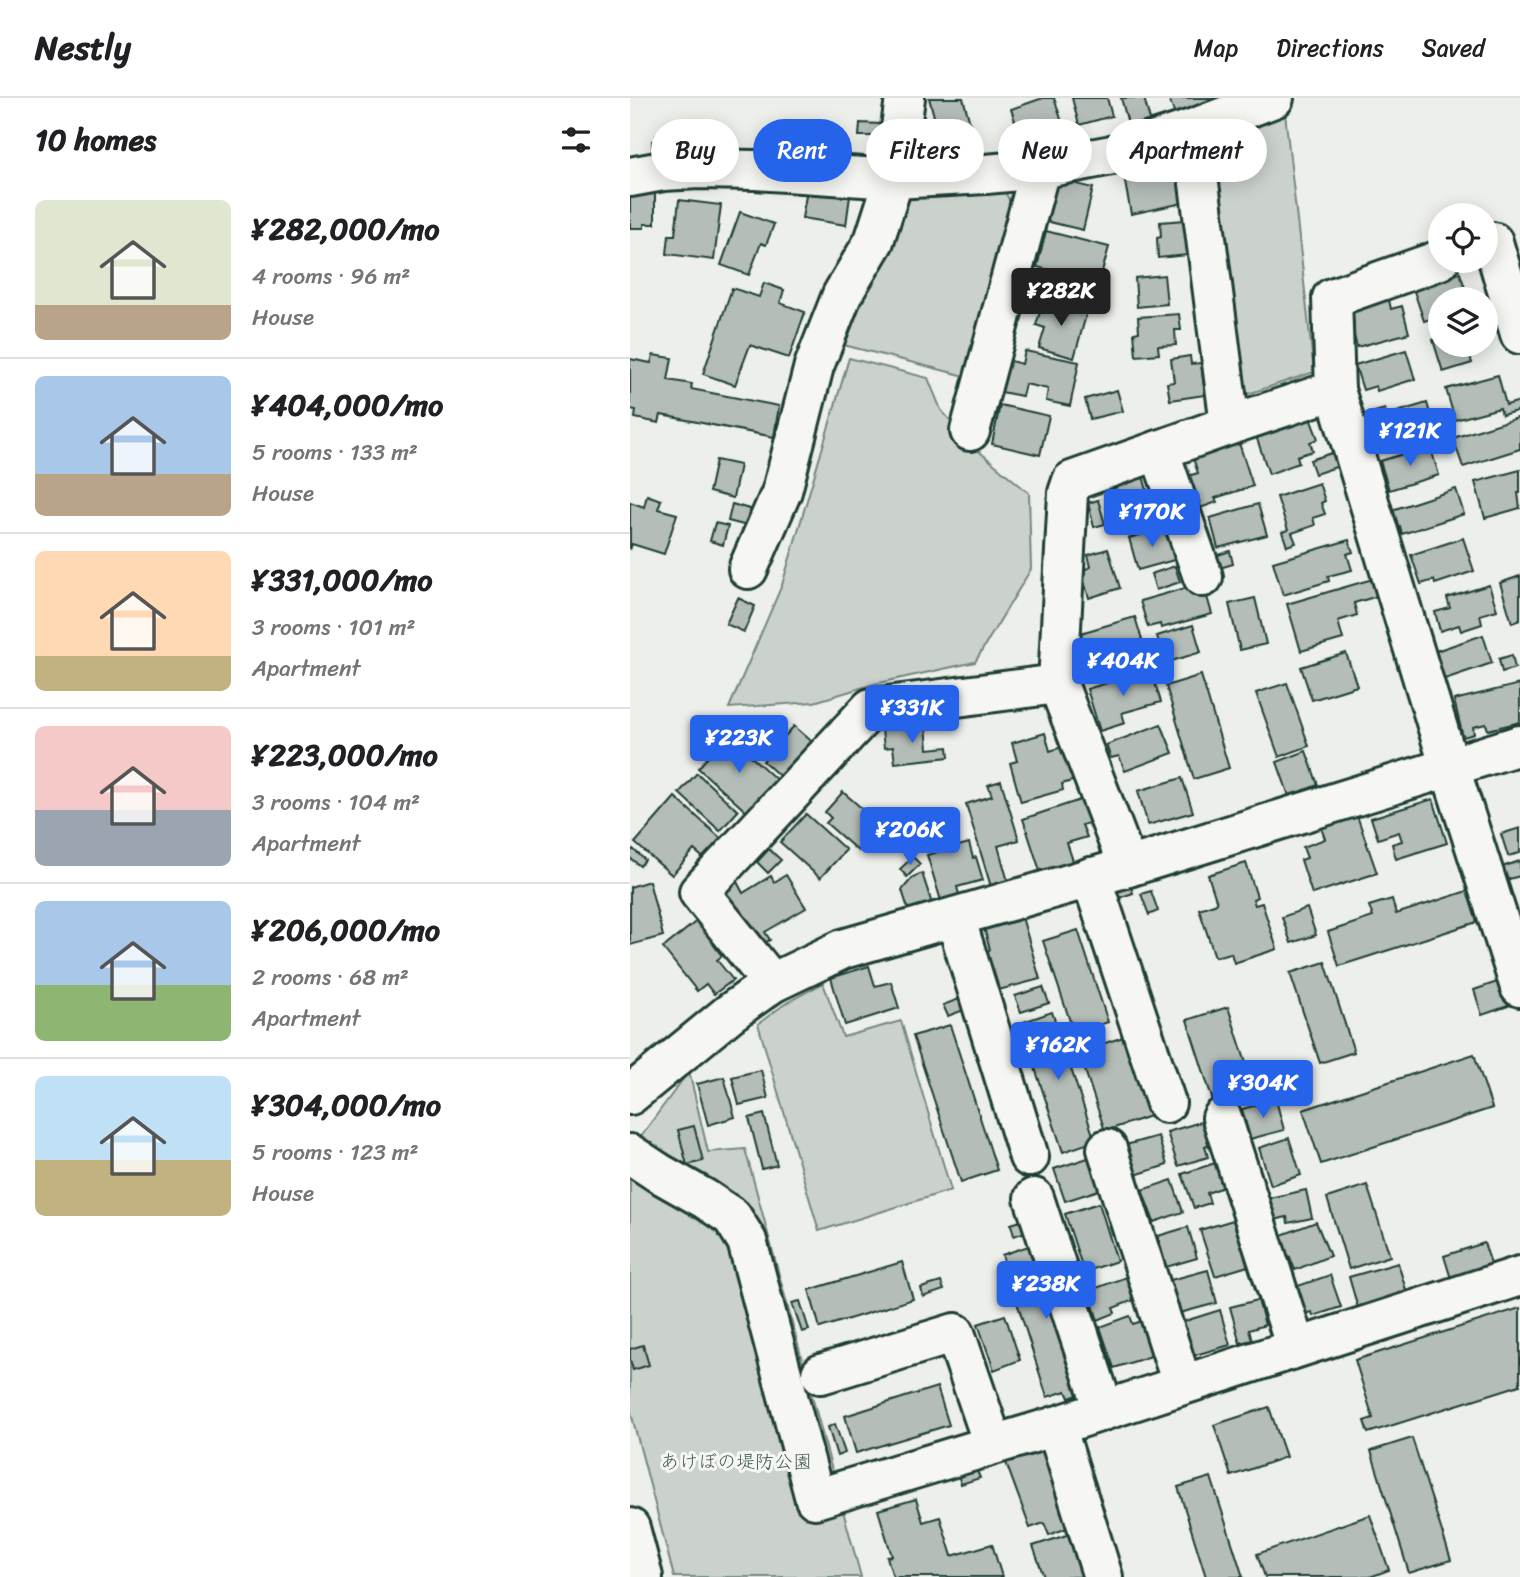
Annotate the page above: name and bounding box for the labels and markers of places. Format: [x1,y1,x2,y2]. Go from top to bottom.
pin: ¥282K [1012,268,1110,328]
pin: ¥121K [1361,408,1459,468]
pin: ¥170K [1103,490,1201,549]
pin: ¥404K [1074,638,1172,698]
pin: ¥331K [863,686,961,745]
pin: ¥223K [690,716,788,775]
pin: ¥206K [861,808,959,867]
pin: ¥162K [1009,1023,1107,1082]
pin: ¥304K [1214,1060,1312,1120]
pin: ¥238K [997,1262,1095,1321]

